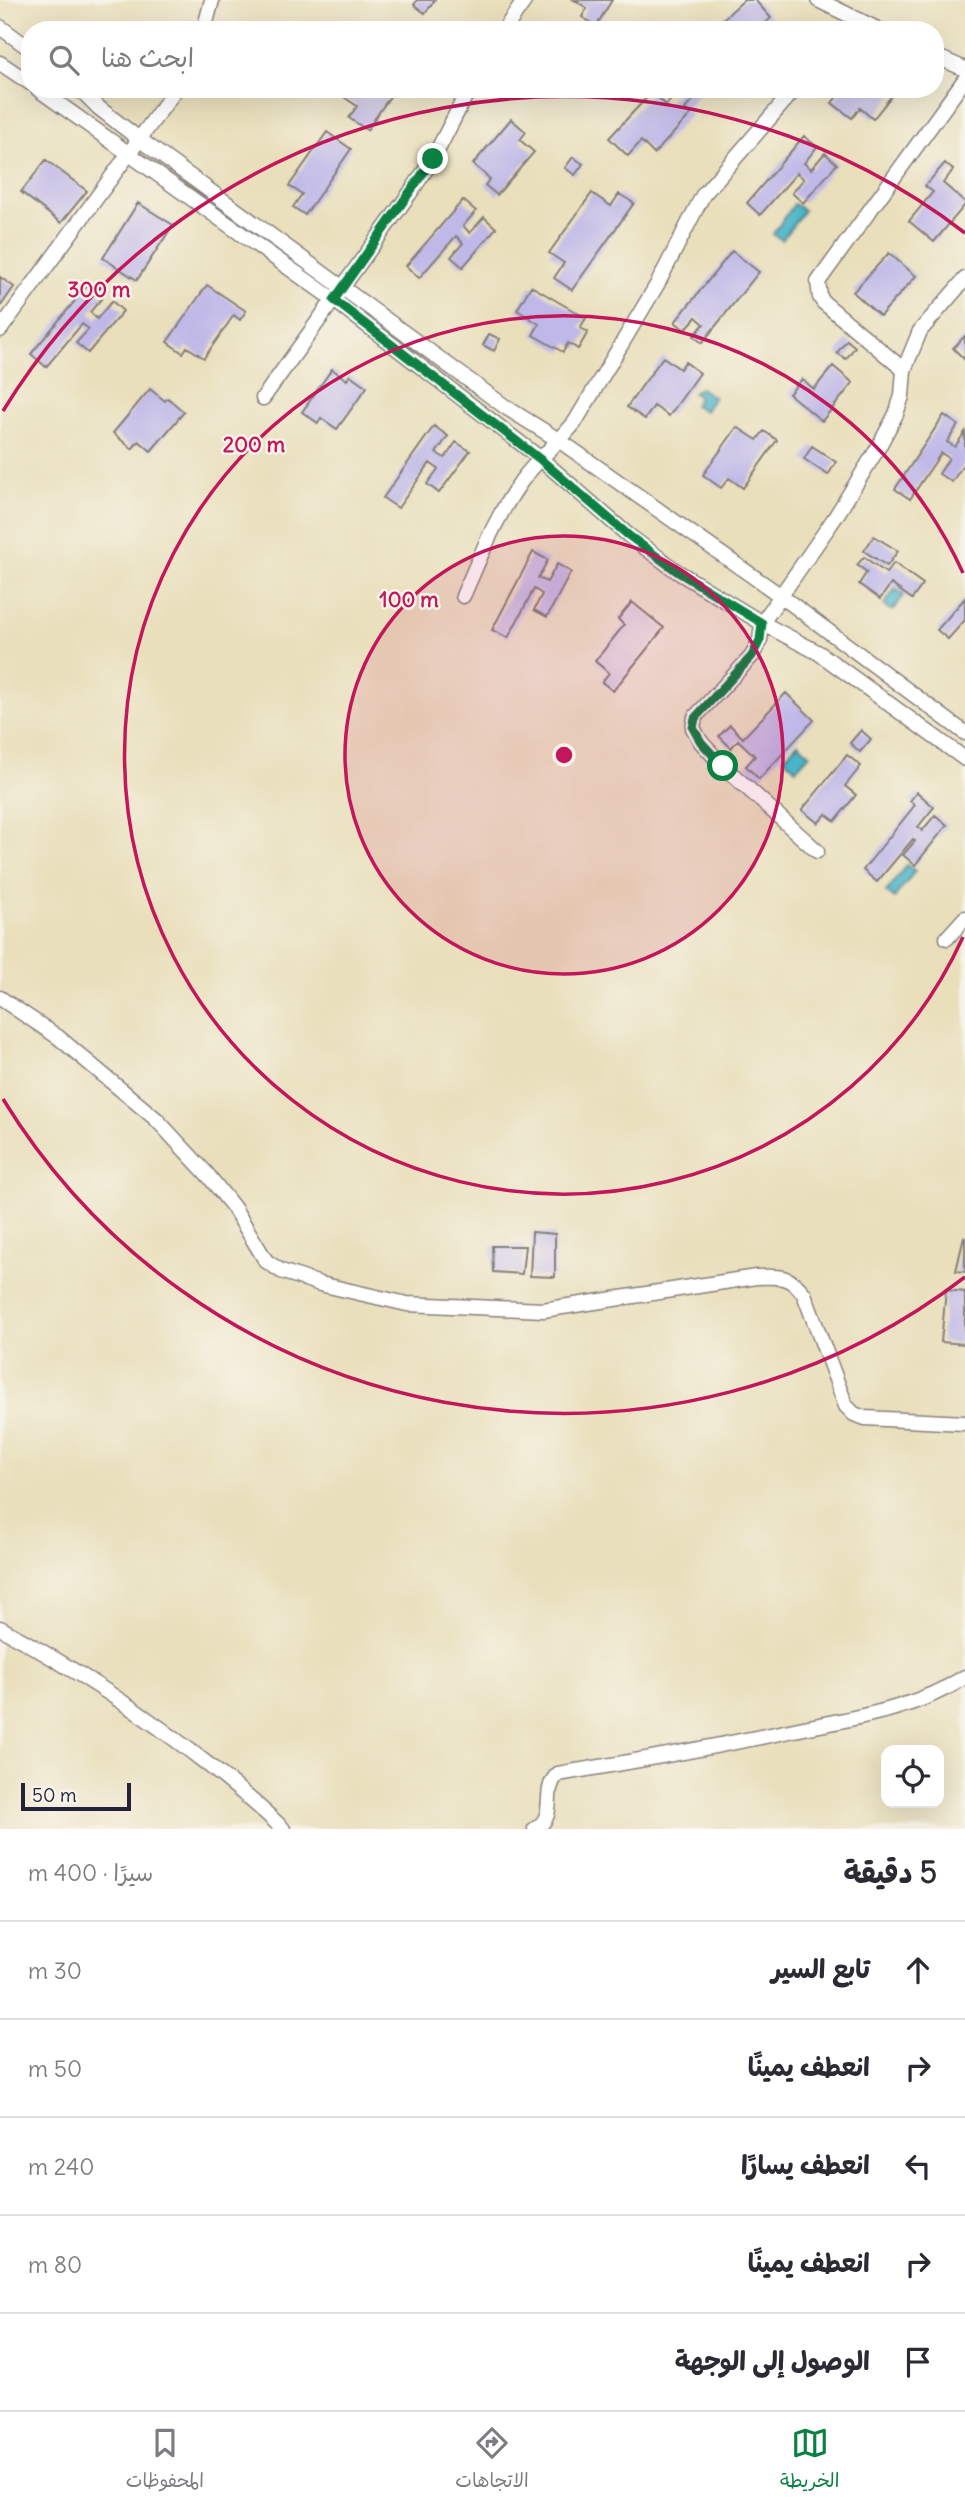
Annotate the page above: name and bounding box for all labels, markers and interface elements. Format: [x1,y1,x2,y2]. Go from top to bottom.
search box [21,21,944,98]
icon: search [45,41,83,79]
text: ابحث هنا [101,41,194,74]
route end [417,143,448,174]
text: 300 m [68,276,131,303]
text: 200 m [223,431,286,458]
text: 100 m [379,586,439,613]
centre of rings [552,743,576,767]
route start [707,750,738,781]
map controls [881,1745,944,1808]
button: locate [881,1745,944,1808]
scale bar [21,1780,131,1812]
text: 50 m [32,1783,77,1807]
text: 5 دقيقة [843,1853,937,1891]
text: سيرًا · 400 m [28,1858,153,1887]
icon: ahead [899,1951,937,1989]
text: تابع السير [771,1952,870,1985]
text: 30 m [28,1956,82,1985]
icon: right [899,2049,937,2087]
text: انعطف يمينًا [748,2050,870,2083]
text: 50 m [28,2054,82,2083]
icon: left [899,2147,937,2185]
text: انعطف يسارًا [741,2148,870,2181]
text: 240 m [28,2152,94,2181]
icon: right [899,2245,937,2283]
text: انعطف يمينًا [748,2246,870,2279]
text: 80 m [28,2250,82,2279]
icon: arrive [899,2343,937,2381]
text: الوصول إلى الوجهة [675,2344,870,2377]
tab: المحفوظات [126,2424,204,2497]
tab: الاتجاهات [455,2424,529,2497]
tab: الخريطة [780,2424,839,2497]

